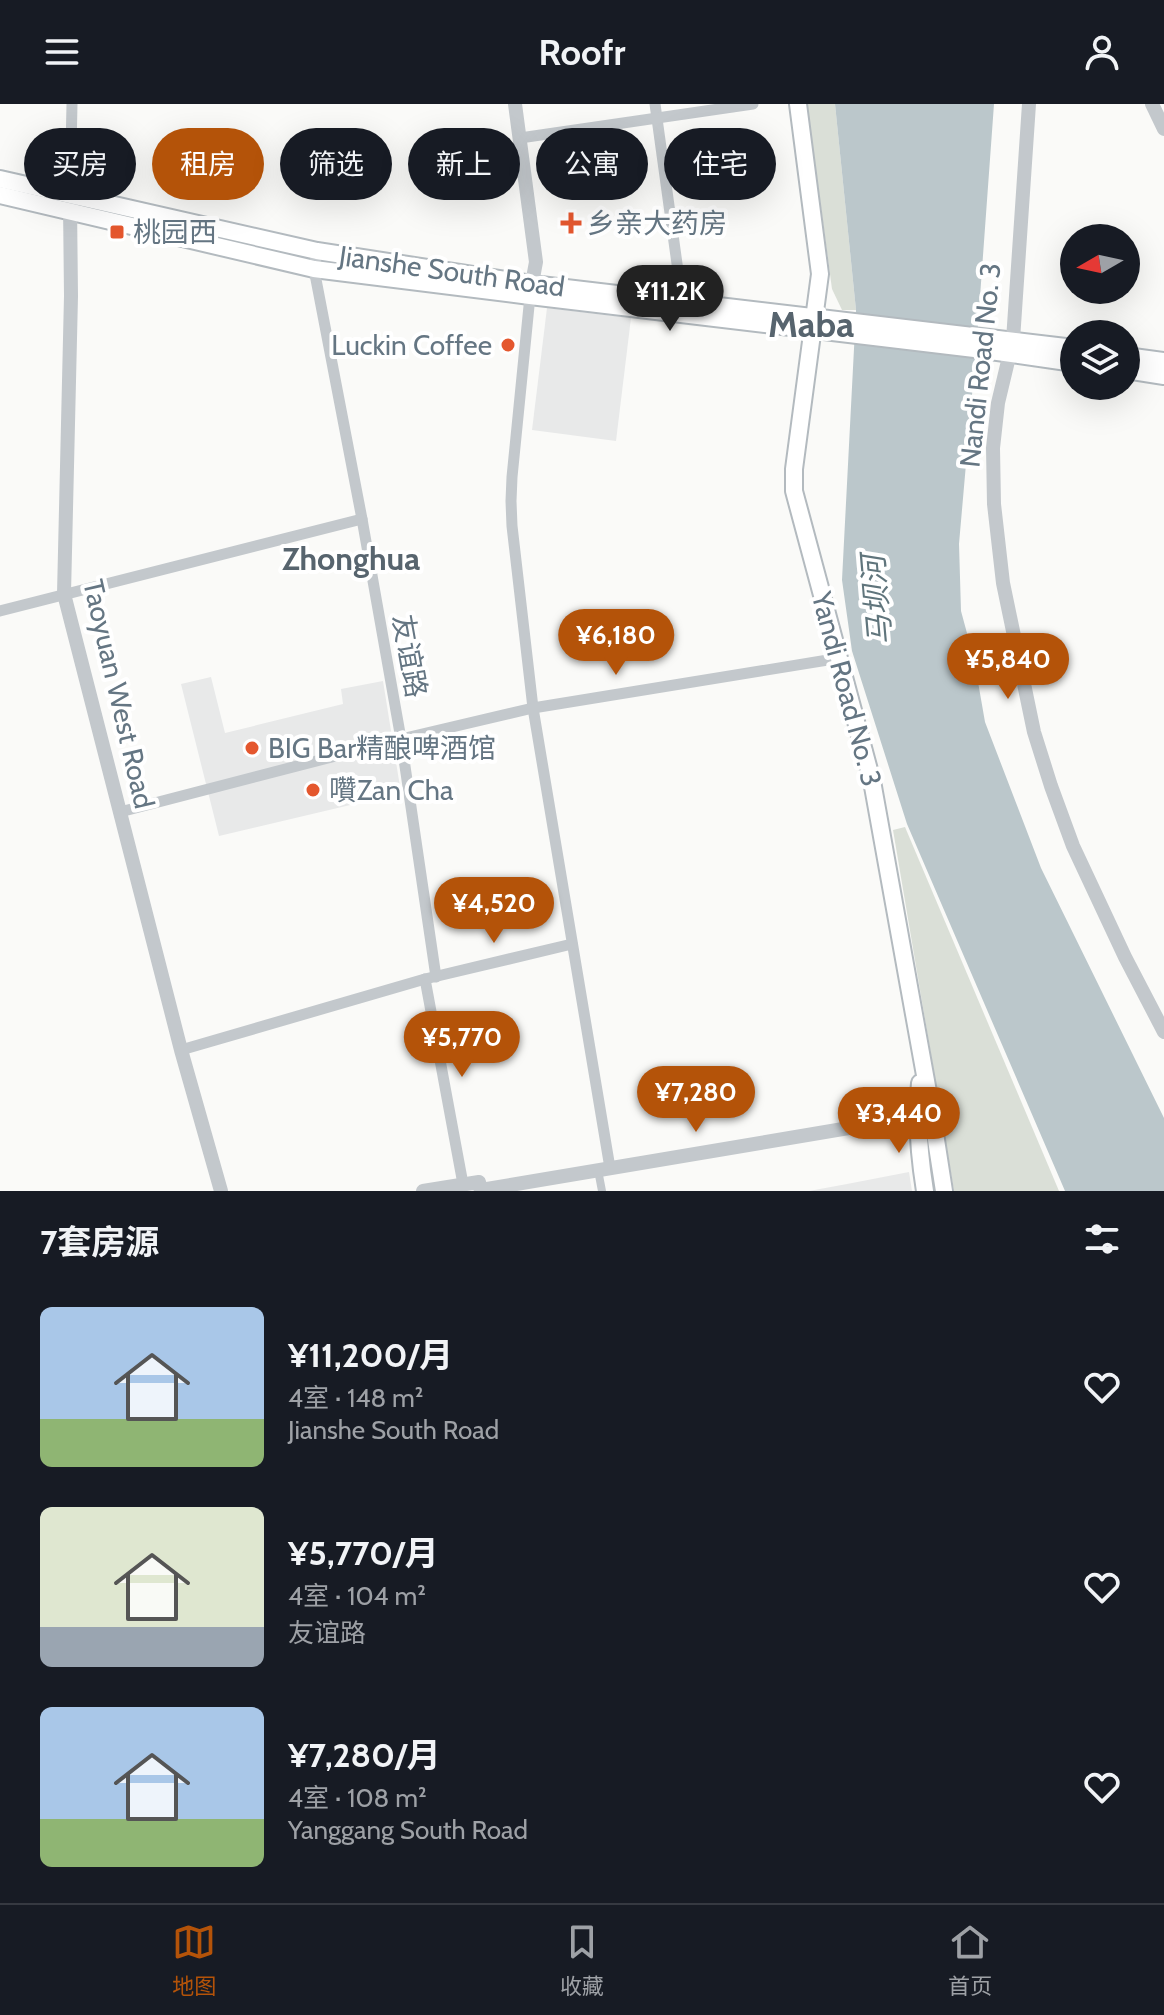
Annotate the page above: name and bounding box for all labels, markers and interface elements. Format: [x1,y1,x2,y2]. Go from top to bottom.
icon: menu [40,30,84,74]
text: Roofr [539,30,625,74]
icon: person [1080,30,1124,74]
chip: 买房 [24,128,136,200]
chip: 租房 [152,128,264,200]
chip: 筛选 [280,128,392,200]
chip: 新上 [408,128,520,200]
chip: 公寓 [536,128,648,200]
chip: 住宅 [664,128,776,200]
place label: 乡亲大药房 [587,206,727,240]
marker: 乡亲大药房 [562,214,580,232]
place label: 桃园西 [133,215,217,249]
marker: 桃园西 [108,223,126,241]
north arrow [1060,224,1140,304]
map controls [1060,224,1140,400]
street label: Jianshe South Road [336,238,567,304]
street label: Nandi Road No. 3 [952,261,1008,469]
pin: ¥11.2K [605,265,735,333]
text: ¥11.2K [635,275,705,307]
district label: Maba [768,302,854,346]
button: layers [1060,320,1140,400]
place label: Luckin Coffee [331,328,492,362]
marker: Luckin Coffee [499,336,517,354]
district label: Zhonghua [282,539,420,578]
water label: 马坝河 [854,549,899,646]
street label: Taoyuan West Road [76,576,162,812]
street label: Yandi Road No. 3 [804,587,889,790]
pin: ¥6,180 [551,609,681,677]
street label: 友谊路 [386,612,434,700]
text: ¥6,180 [576,619,656,651]
pin: ¥5,840 [943,633,1073,701]
text: ¥5,840 [965,643,1051,675]
place label: BIG Bar精酿啤酒馆 [268,731,496,765]
marker: BIG Bar精酿啤酒馆 [243,739,261,757]
place label: 囋Zan Cha [329,773,454,807]
marker: 囋Zan Cha [304,781,322,799]
pin: ¥4,520 [429,877,559,945]
text: ¥4,520 [452,887,536,919]
pin: ¥5,770 [397,1011,527,1079]
text: ¥5,770 [422,1021,502,1053]
pin: ¥7,280 [631,1066,761,1134]
text: ¥7,280 [655,1076,737,1108]
pin: ¥3,440 [834,1087,964,1155]
text: ¥3,440 [856,1097,942,1129]
icon: filters [1080,1217,1124,1261]
text: 7套房源 [40,1221,159,1263]
text: ¥11,200/月 [288,1334,453,1376]
icon: home [104,1339,200,1435]
icon: heart [1080,1365,1124,1409]
text: 4室 · 148 m² [288,1382,423,1414]
text: Jianshe South Road [288,1414,499,1446]
text: ¥5,770/月 [288,1532,439,1574]
icon: home [104,1539,200,1635]
icon: heart [1080,1565,1124,1609]
text: 4室 · 104 m² [288,1580,426,1612]
text: 友谊路 [288,1617,366,1649]
text: ¥7,280/月 [288,1734,441,1776]
icon: home [104,1739,200,1835]
icon: heart [1080,1765,1124,1809]
text: 4室 · 108 m² [288,1782,427,1814]
text: Yanggang South Road [288,1814,528,1846]
tab: 地图 [172,1920,216,2000]
tab: 收藏 [560,1920,604,2000]
tab: 首页 [948,1920,992,2000]

